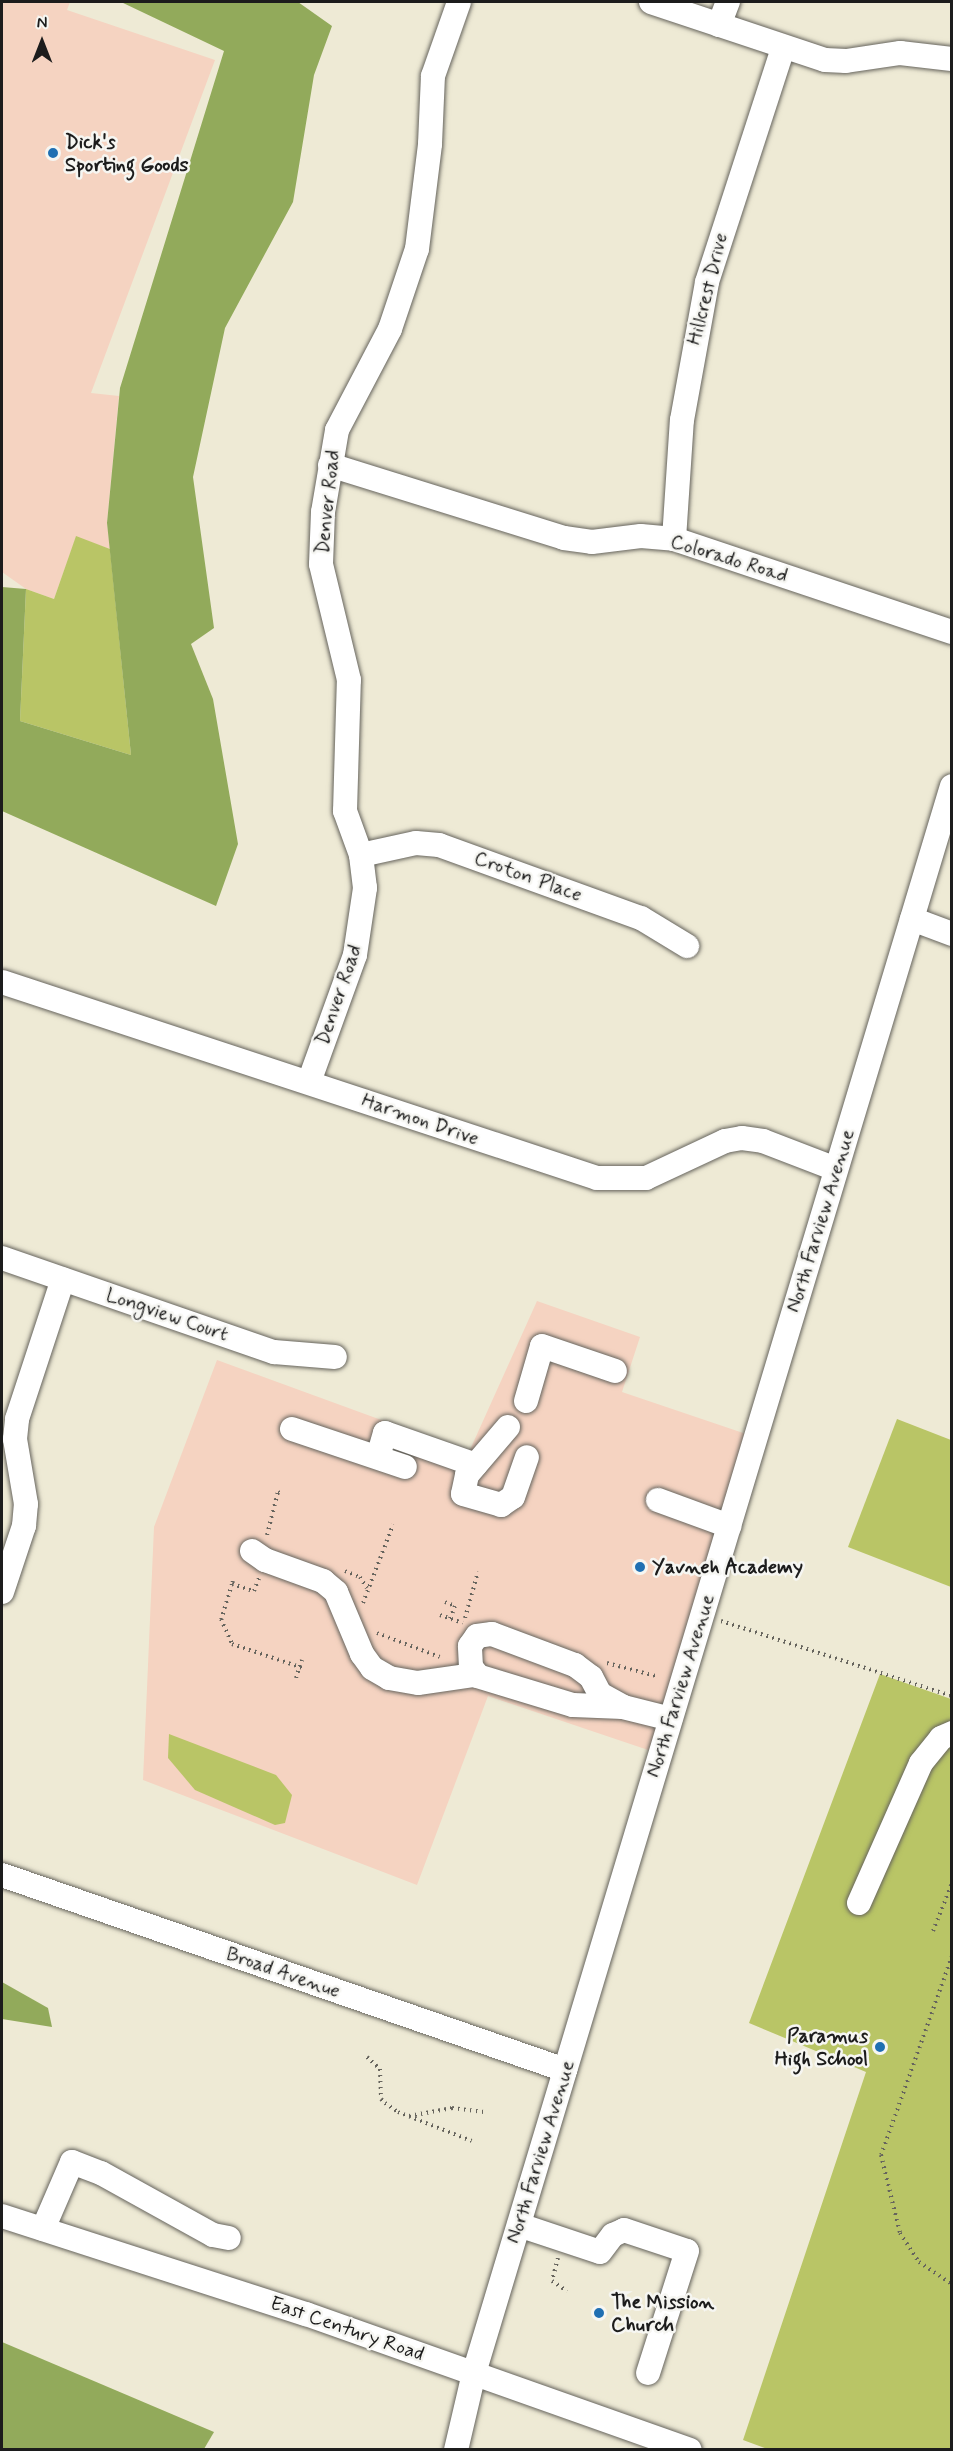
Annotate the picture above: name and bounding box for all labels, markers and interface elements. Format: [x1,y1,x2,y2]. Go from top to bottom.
north arrow [12,12,72,72]
text: N [37,13,47,34]
place label: Dick's Sporting Goods [65,130,188,177]
marker: Dick's Sporting Goods [46,146,60,160]
street label: Hillcrest Drive [682,230,734,348]
street label: Denver Road [311,448,345,556]
street label: Colorado Road [668,530,790,588]
street label: Croton Place [472,847,584,907]
street label: Denver Road [311,941,367,1049]
street label: Harmon Drive [359,1089,481,1151]
street label: North Farview Avenue [783,1129,859,1313]
street label: Longview Court [101,1282,233,1348]
place label: Yavneh Academy [652,1555,806,1579]
marker: Yavneh Academy [633,1560,647,1574]
street label: North Farview Avenue [643,1594,719,1778]
street label: Broad Avenue [224,1943,342,2003]
place label: Paramus High School [775,2024,868,2071]
marker: Paramus High School [873,2040,887,2054]
street label: North Farview Avenue [503,2060,579,2244]
place label: The Mission Church [611,2290,708,2337]
street label: East Century Road [268,2292,426,2366]
marker: The Mission Church [592,2306,606,2320]

